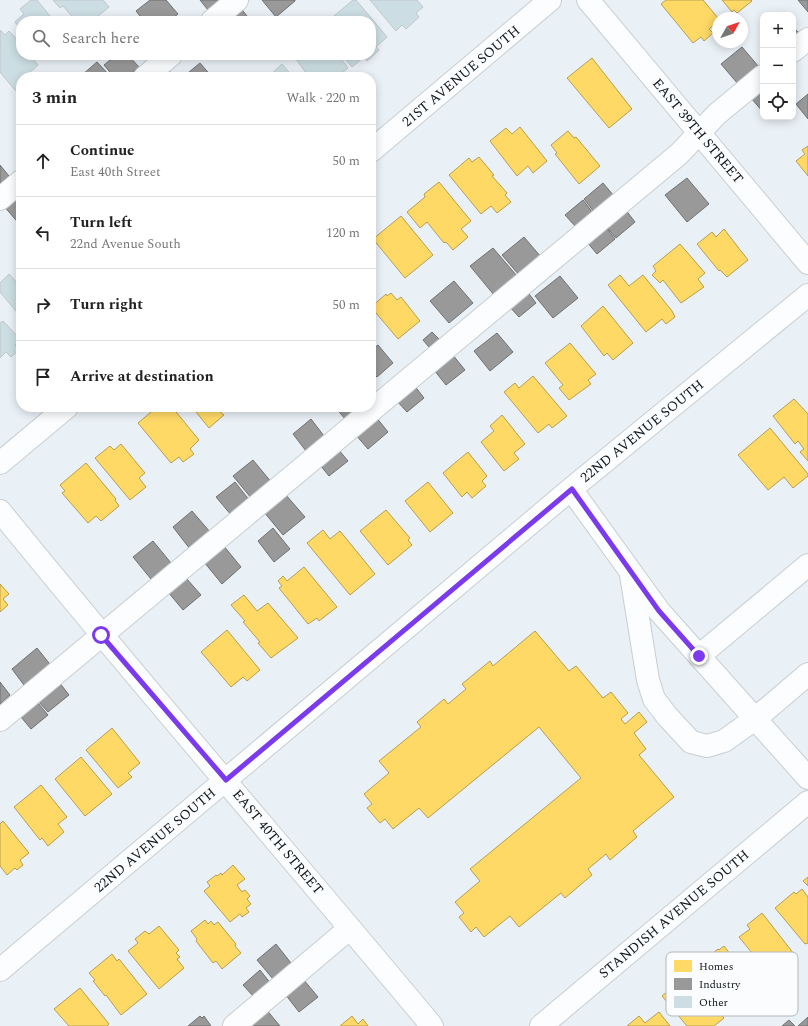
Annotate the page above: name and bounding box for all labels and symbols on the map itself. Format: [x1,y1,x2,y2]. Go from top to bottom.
north arrow [712,12,748,48]
street label: 21ST AVENUE SOUTH [397,20,525,132]
street label: EAST 39TH STREET [648,74,748,188]
street label: 22ND AVENUE SOUTH [576,374,708,488]
route start [92,626,110,644]
route end [690,647,708,665]
street label: 22ND AVENUE SOUTH [89,783,221,897]
street label: EAST 40TH STREET [228,785,328,899]
street label: STANDISH AVENUE SOUTH [594,845,754,983]
legend [666,952,798,1016]
text: Homes [699,958,733,975]
text: Industry [699,976,741,993]
text: Other [699,994,728,1011]

